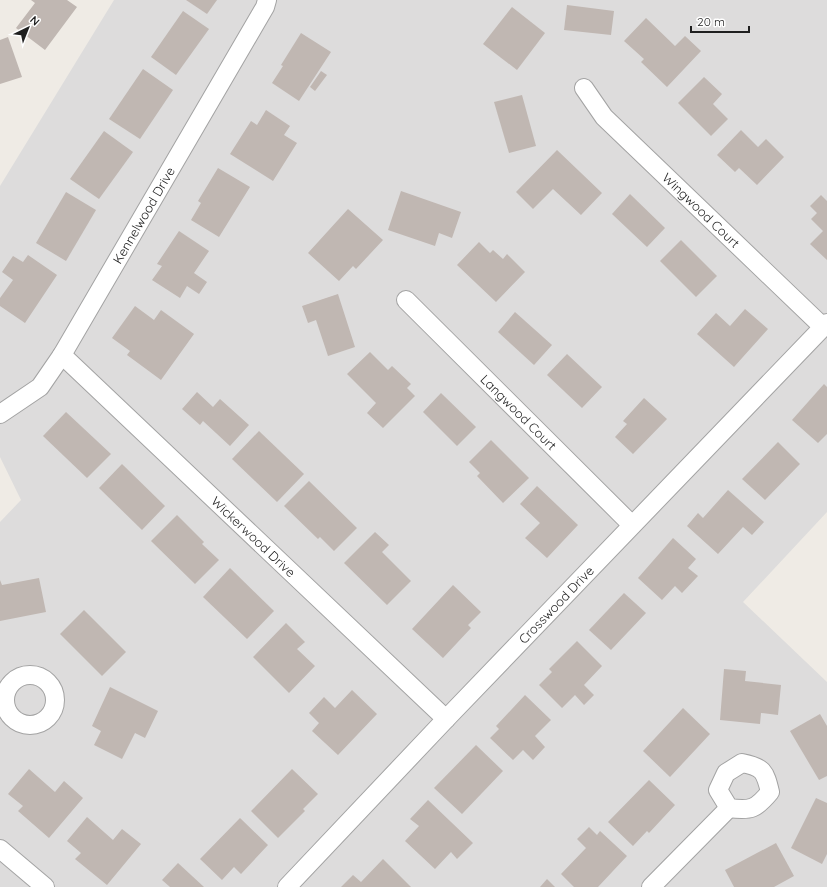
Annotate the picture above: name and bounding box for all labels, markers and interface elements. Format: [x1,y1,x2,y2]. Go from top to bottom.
north arrow [8,8,48,48]
scale bar [691,8,749,34]
text: N [27,13,43,29]
text: 20 m [697,14,725,29]
street label: Kennelwood Drive [109,164,178,266]
street label: Wingwood Court [659,169,743,251]
street label: Langwood Court [477,371,560,453]
street label: Wickerwood Drive [208,493,299,580]
street label: Crosswood Drive [515,562,597,647]

